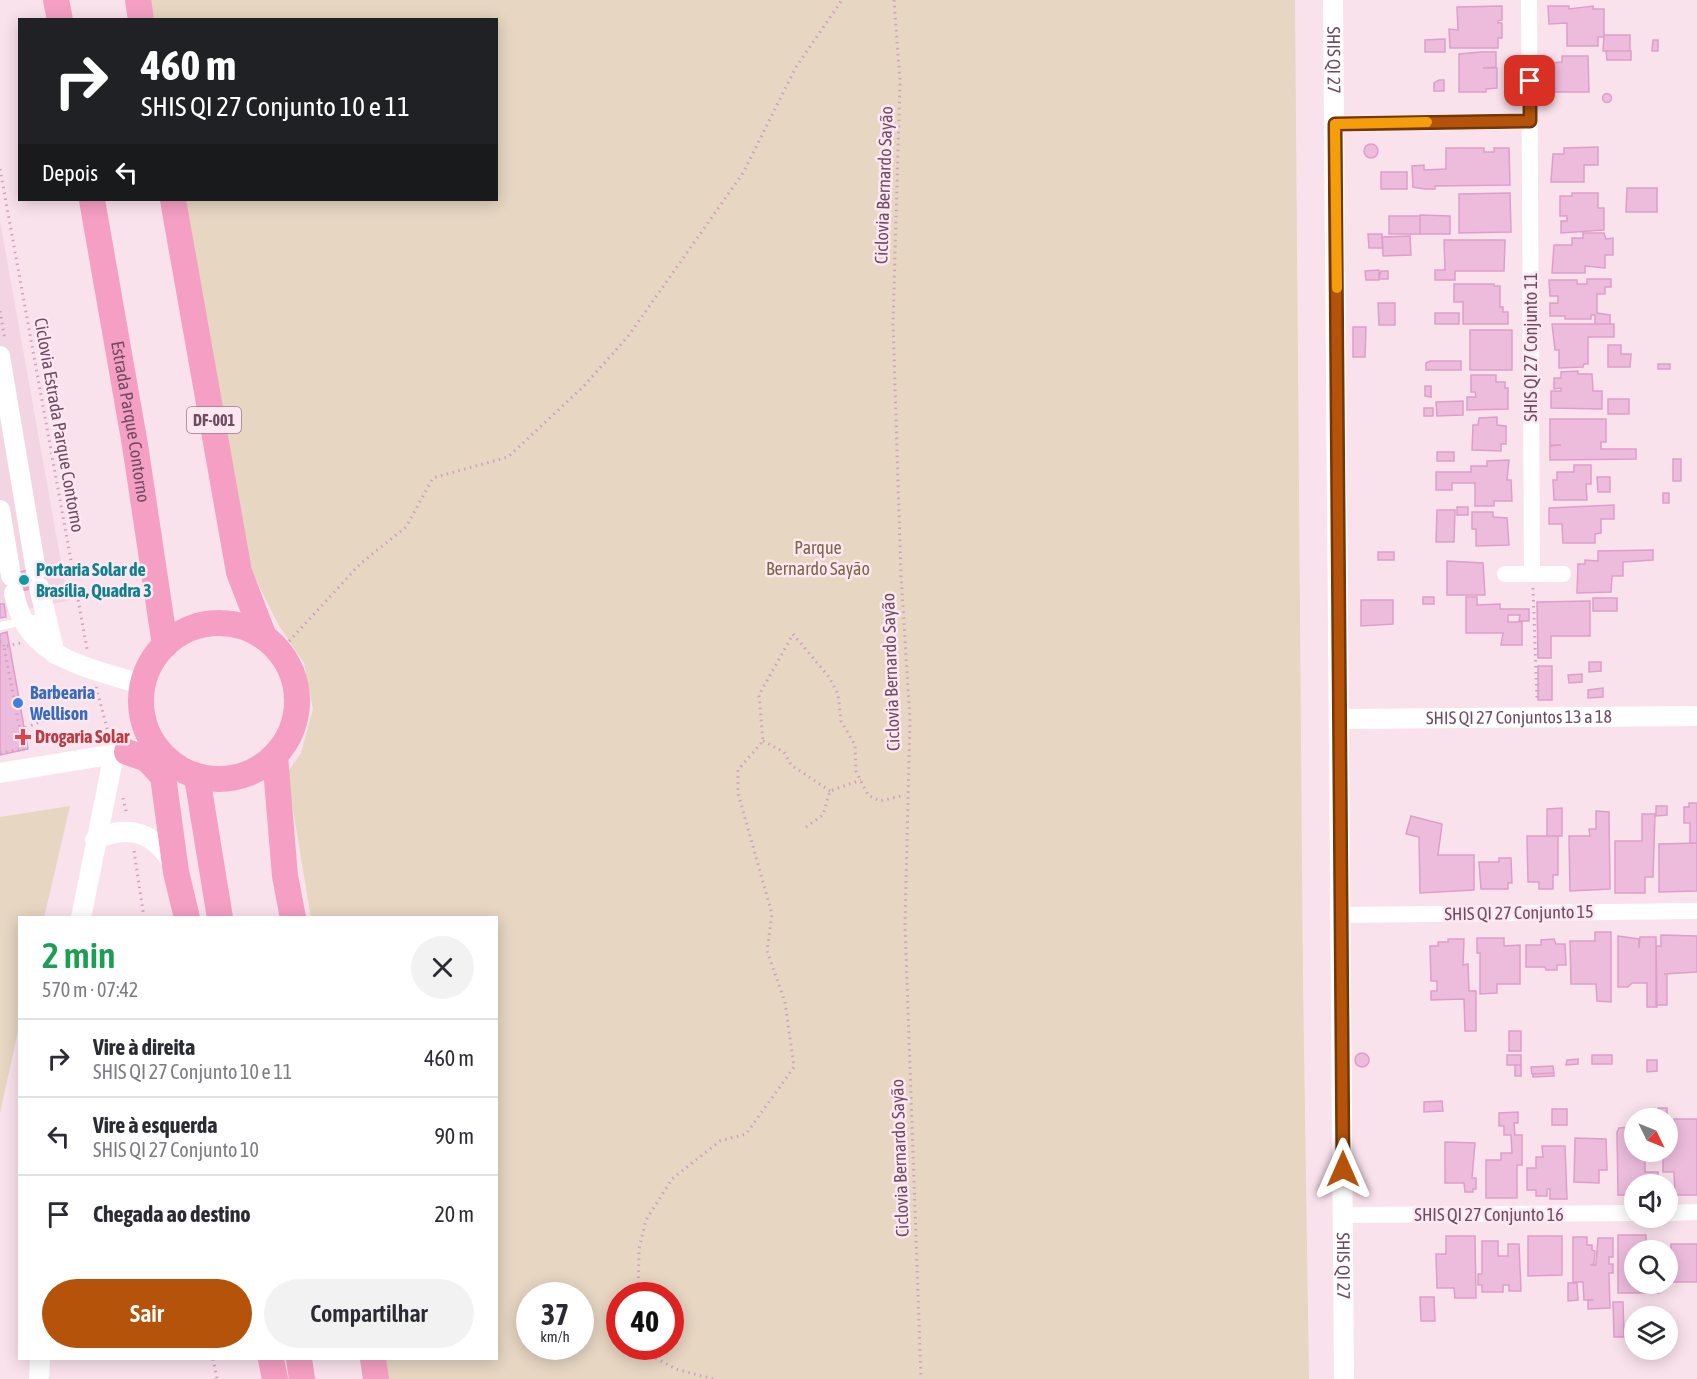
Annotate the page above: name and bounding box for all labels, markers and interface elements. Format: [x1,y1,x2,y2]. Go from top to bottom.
street label: SHIS QI 27 [1323,26,1345,94]
text: 460 m [141,41,236,89]
icon: right [42,42,120,120]
pin [1504,55,1555,106]
icon: arrive [1513,64,1546,97]
text: SHIS QI 27 Conjunto 10 e 11 [141,91,410,122]
street label: Ciclovia Bernardo Sayão [870,106,897,264]
icon: left [110,156,143,189]
text: Depois [42,160,98,186]
street label: SHIS QI 27 Conjunto 11 [1520,272,1541,422]
street label: Ciclovia Estrada Parque Contorno [30,316,89,534]
street label: Estrada Parque Contorno [107,339,154,504]
road number: DF-001 [187,407,241,433]
park label: Parque Bernardo Sayão [766,537,870,579]
place label: Portaria Solar de Brasília, Quadra 3 [36,559,152,601]
marker: Portaria Solar de Brasília, Quadra 3 [17,573,31,587]
street label: Ciclovia Bernardo Sayão [877,593,904,751]
place label: Barbearia Wellison [29,682,95,724]
marker: Barbearia Wellison [11,696,25,710]
street label: SHIS QI 27 Conjuntos 13 a 18 [1426,706,1612,728]
place label: Drogaria Solar [35,726,130,747]
marker: Drogaria Solar [16,730,30,744]
street label: SHIS QI 27 Conjunto 15 [1444,901,1594,924]
text: 2 min [42,934,116,976]
button: close [411,936,474,999]
text: 570 m · 07:42 [42,978,138,1001]
text: Vire à direita [93,1034,195,1060]
icon: right [42,1042,75,1075]
text: 460 m [424,1045,474,1071]
text: SHIS QI 27 Conjunto 10 e 11 [93,1060,292,1083]
street label: Ciclovia Bernardo Sayão [886,1079,913,1237]
north arrow [1624,1108,1678,1162]
map controls [1624,1108,1678,1360]
text: Vire à esquerda [93,1112,218,1138]
icon: left [42,1120,75,1153]
text: 90 m [434,1123,474,1149]
position arrow [1311,1137,1375,1201]
text: SHIS QI 27 Conjunto 10 [93,1138,259,1161]
button: sound [1624,1174,1678,1228]
icon: arrive [42,1198,75,1231]
text: Chegada ao destino [93,1201,251,1227]
text: 20 m [434,1201,474,1227]
street label: SHIS QI 27 Conjunto 16 [1414,1204,1564,1225]
street label: SHIS QI 27 [1333,1232,1354,1300]
button: search [1624,1240,1678,1294]
button: Sair [42,1279,252,1348]
button: Compartilhar [264,1279,474,1348]
speed limit sign: 40 [606,1282,684,1360]
text: 37 [541,1297,569,1331]
button: layers [1624,1306,1678,1360]
text: km/h [540,1328,570,1345]

